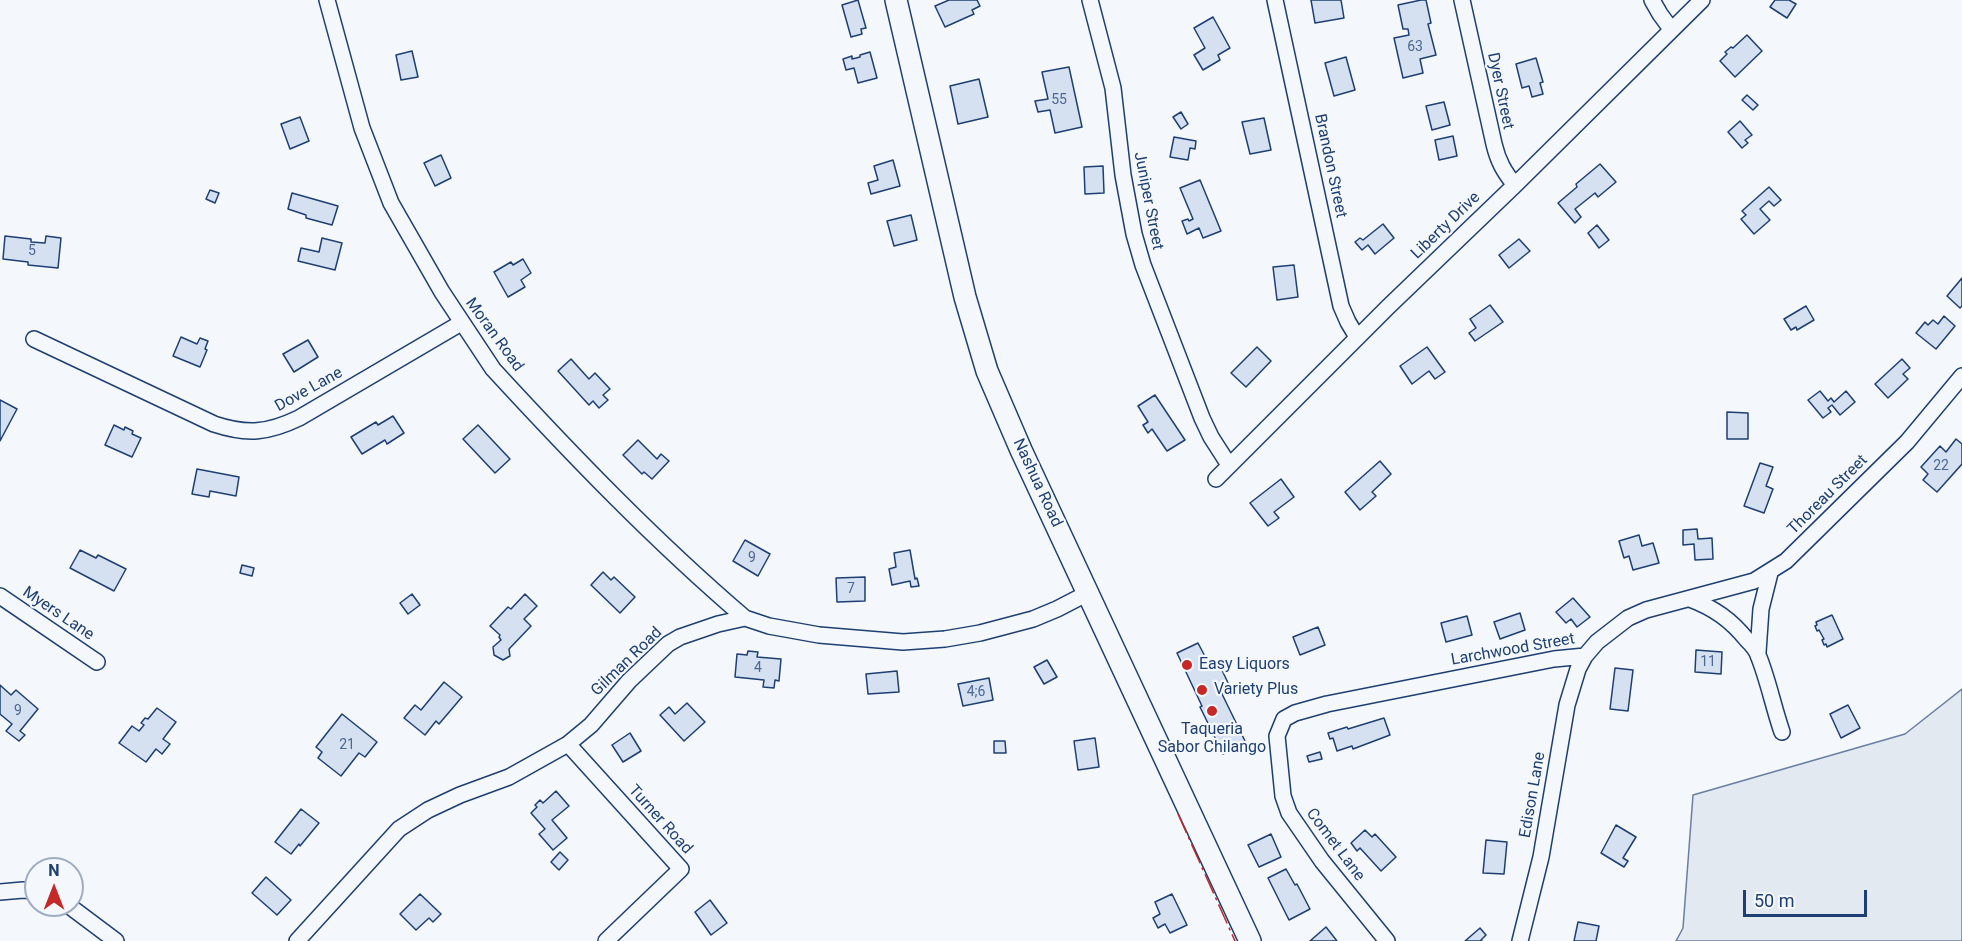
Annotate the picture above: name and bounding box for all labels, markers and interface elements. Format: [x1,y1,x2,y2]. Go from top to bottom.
house number: 63 [1407,39,1423,55]
street label: Dyer Street [1482,51,1518,131]
house number: 55 [1051,92,1067,108]
street label: Brandon Street [1310,112,1350,220]
street label: Juniper Street [1129,150,1167,252]
street label: Liberty Drive [1407,188,1485,264]
house number: 5 [28,243,36,259]
street label: Moran Road [461,294,527,376]
street label: Dove Lane [272,364,346,416]
street label: Nashua Road [1008,436,1066,530]
street label: Thoreau Street [1784,451,1872,539]
house number: 22 [1933,458,1949,474]
house number: 9 [748,550,756,566]
house number: 7 [847,581,855,597]
street label: Myers Lane [19,583,97,645]
street label: Gilman Road [588,624,666,700]
street label: Larchwood Street [1450,630,1576,670]
house number: 11 [1700,654,1716,670]
place label: Easy Liquors [1199,655,1290,675]
marker: Easy Liquors [1180,658,1194,672]
house number: 4 [754,660,762,676]
place label: Variety Plus [1214,680,1298,700]
marker: Variety Plus [1195,683,1209,697]
house number: 4;6 [967,684,985,700]
house number: 9 [14,703,22,719]
marker: Taqueria Sabor Chilango [1205,704,1219,718]
place label: Taqueria Sabor Chilango [1158,720,1266,758]
house number: 21 [339,737,355,753]
street label: Edison Lane [1516,751,1550,839]
street label: Turner Road [624,781,696,859]
street label: Comet Lane [1301,805,1369,885]
north arrow [24,857,84,917]
text: N [48,861,60,880]
scale bar [1746,878,1870,916]
text: 50 m [1754,890,1794,911]

